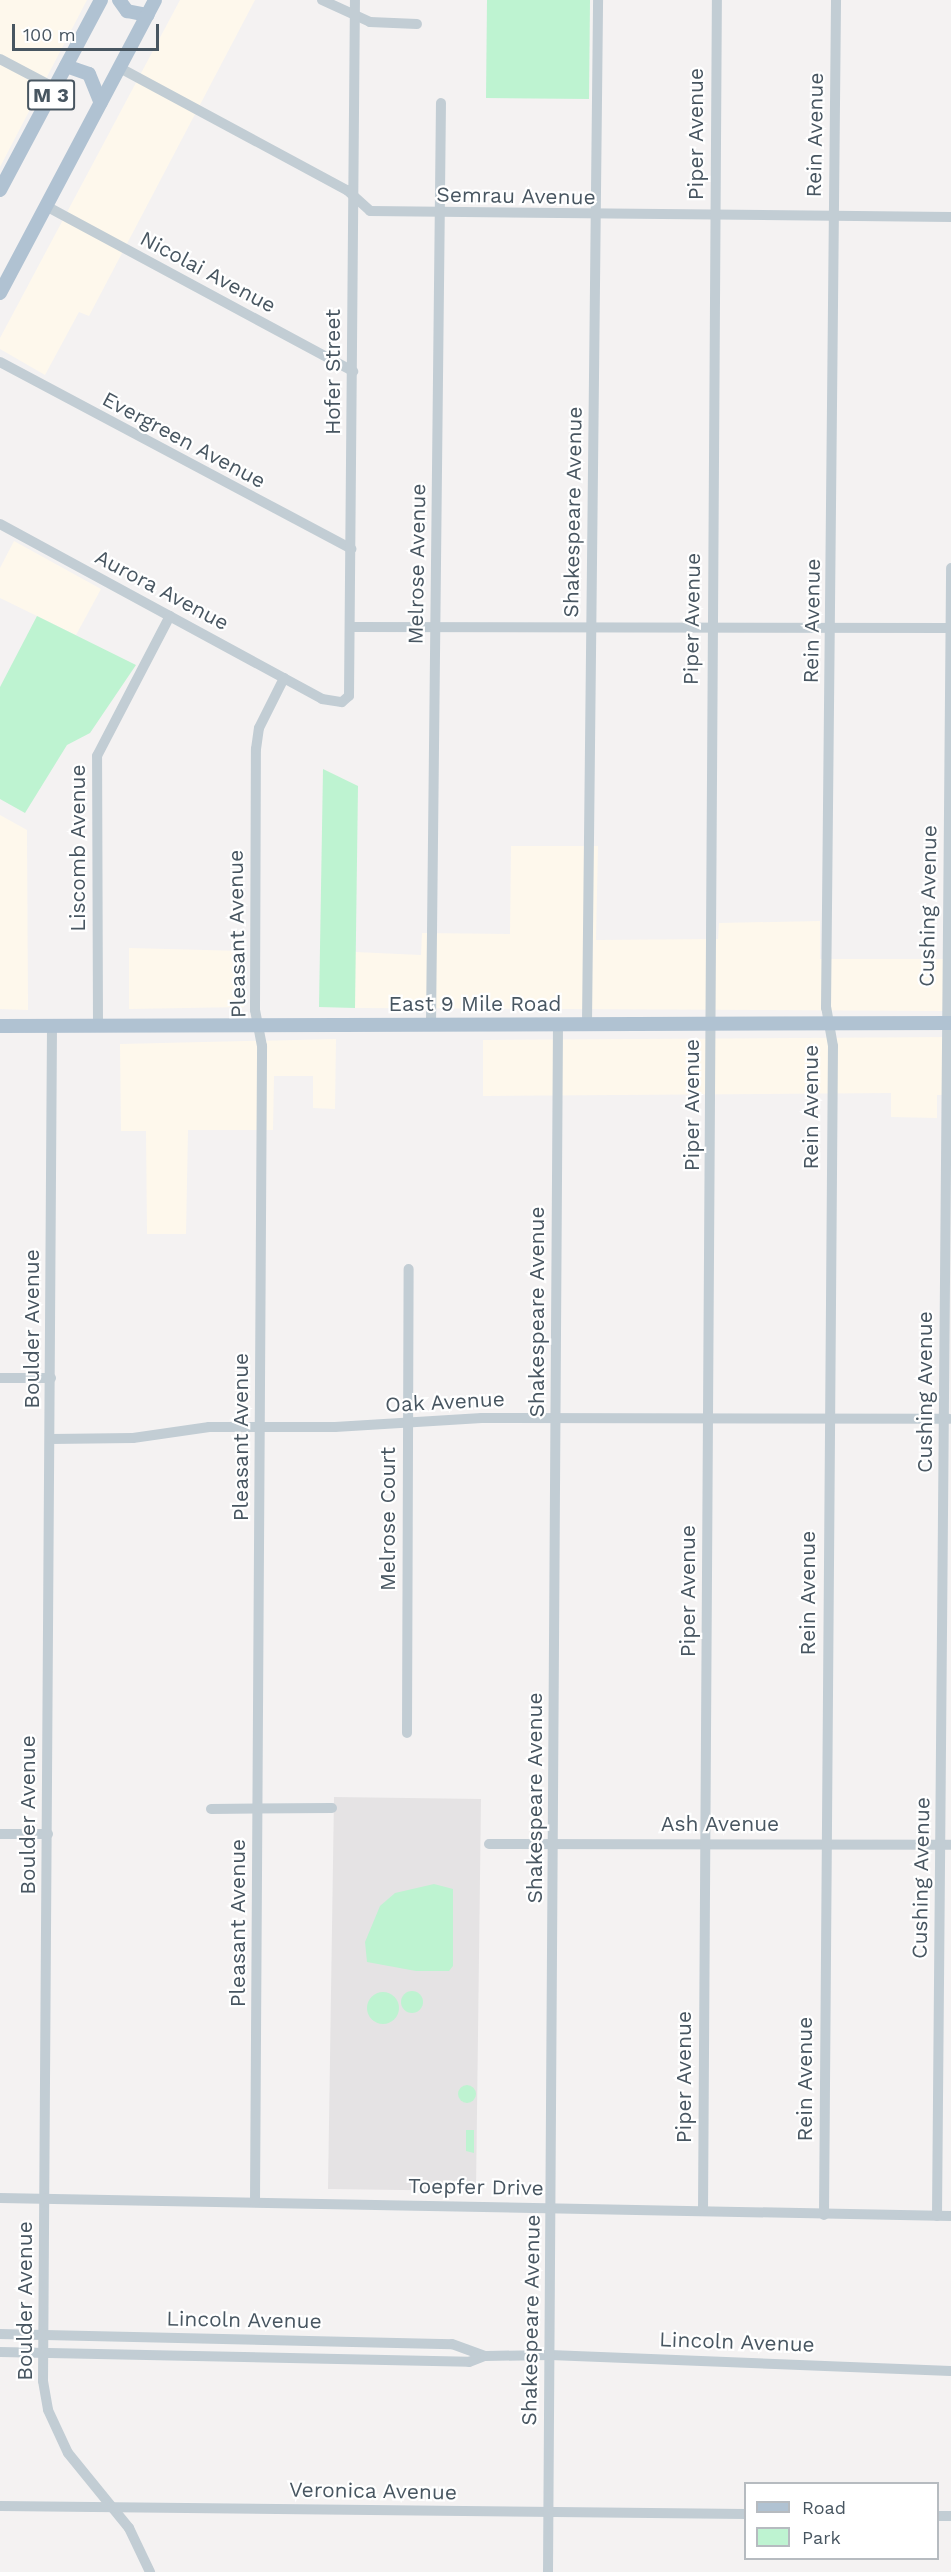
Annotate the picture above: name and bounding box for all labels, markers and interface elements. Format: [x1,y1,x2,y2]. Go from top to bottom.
scale bar [15,12,162,50]
text: 100 m [23,24,76,45]
street label: Piper Avenue [683,67,709,201]
street label: Rein Avenue [801,72,829,198]
road number: M 3 [27,78,75,112]
street label: Semrau Avenue [436,182,596,210]
street label: Nicolai Avenue [136,226,280,318]
street label: Hofer Street [320,309,346,435]
street label: Evergreen Avenue [98,386,270,494]
street label: Shakespeare Avenue [559,406,587,618]
street label: Melrose Avenue [403,483,431,645]
street label: Aurora Avenue [90,544,234,636]
street label: Piper Avenue [678,552,706,686]
street label: Rein Avenue [798,558,826,684]
street label: Liscomb Avenue [65,764,91,932]
street label: Cushing Avenue [914,824,942,988]
street label: Pleasant Avenue [223,849,251,1019]
street label: East 9 Mile Road [389,991,561,1017]
street label: Piper Avenue [679,1038,705,1172]
street label: Rein Avenue [798,1044,824,1170]
street label: Shakespeare Avenue [524,1206,550,1418]
street label: Boulder Avenue [19,1249,45,1409]
street label: Cushing Avenue [912,1311,938,1473]
street label: Pleasant Avenue [228,1352,254,1522]
street label: Oak Avenue [384,1386,506,1418]
street label: Melrose Court [375,1447,401,1591]
street label: Piper Avenue [675,1524,701,1658]
street label: Rein Avenue [795,1530,821,1656]
street label: Shakespeare Avenue [522,1692,548,1904]
street label: Boulder Avenue [15,1735,41,1895]
street label: Cushing Avenue [907,1796,935,1960]
street label: Ash Avenue [660,1811,780,1837]
street label: Pleasant Avenue [225,1838,251,2008]
street label: Piper Avenue [671,2010,697,2144]
street label: Rein Avenue [792,2016,818,2142]
street label: Toepfer Drive [408,2173,544,2201]
street label: Shakespeare Avenue [517,2214,545,2426]
street label: Boulder Avenue [12,2221,38,2381]
street label: Lincoln Avenue [166,2306,322,2334]
street label: Lincoln Avenue [658,2327,816,2357]
street label: Veronica Avenue [288,2477,458,2505]
legend [744,2482,939,2560]
text: Road [802,2497,846,2518]
text: Park [802,2527,841,2548]

